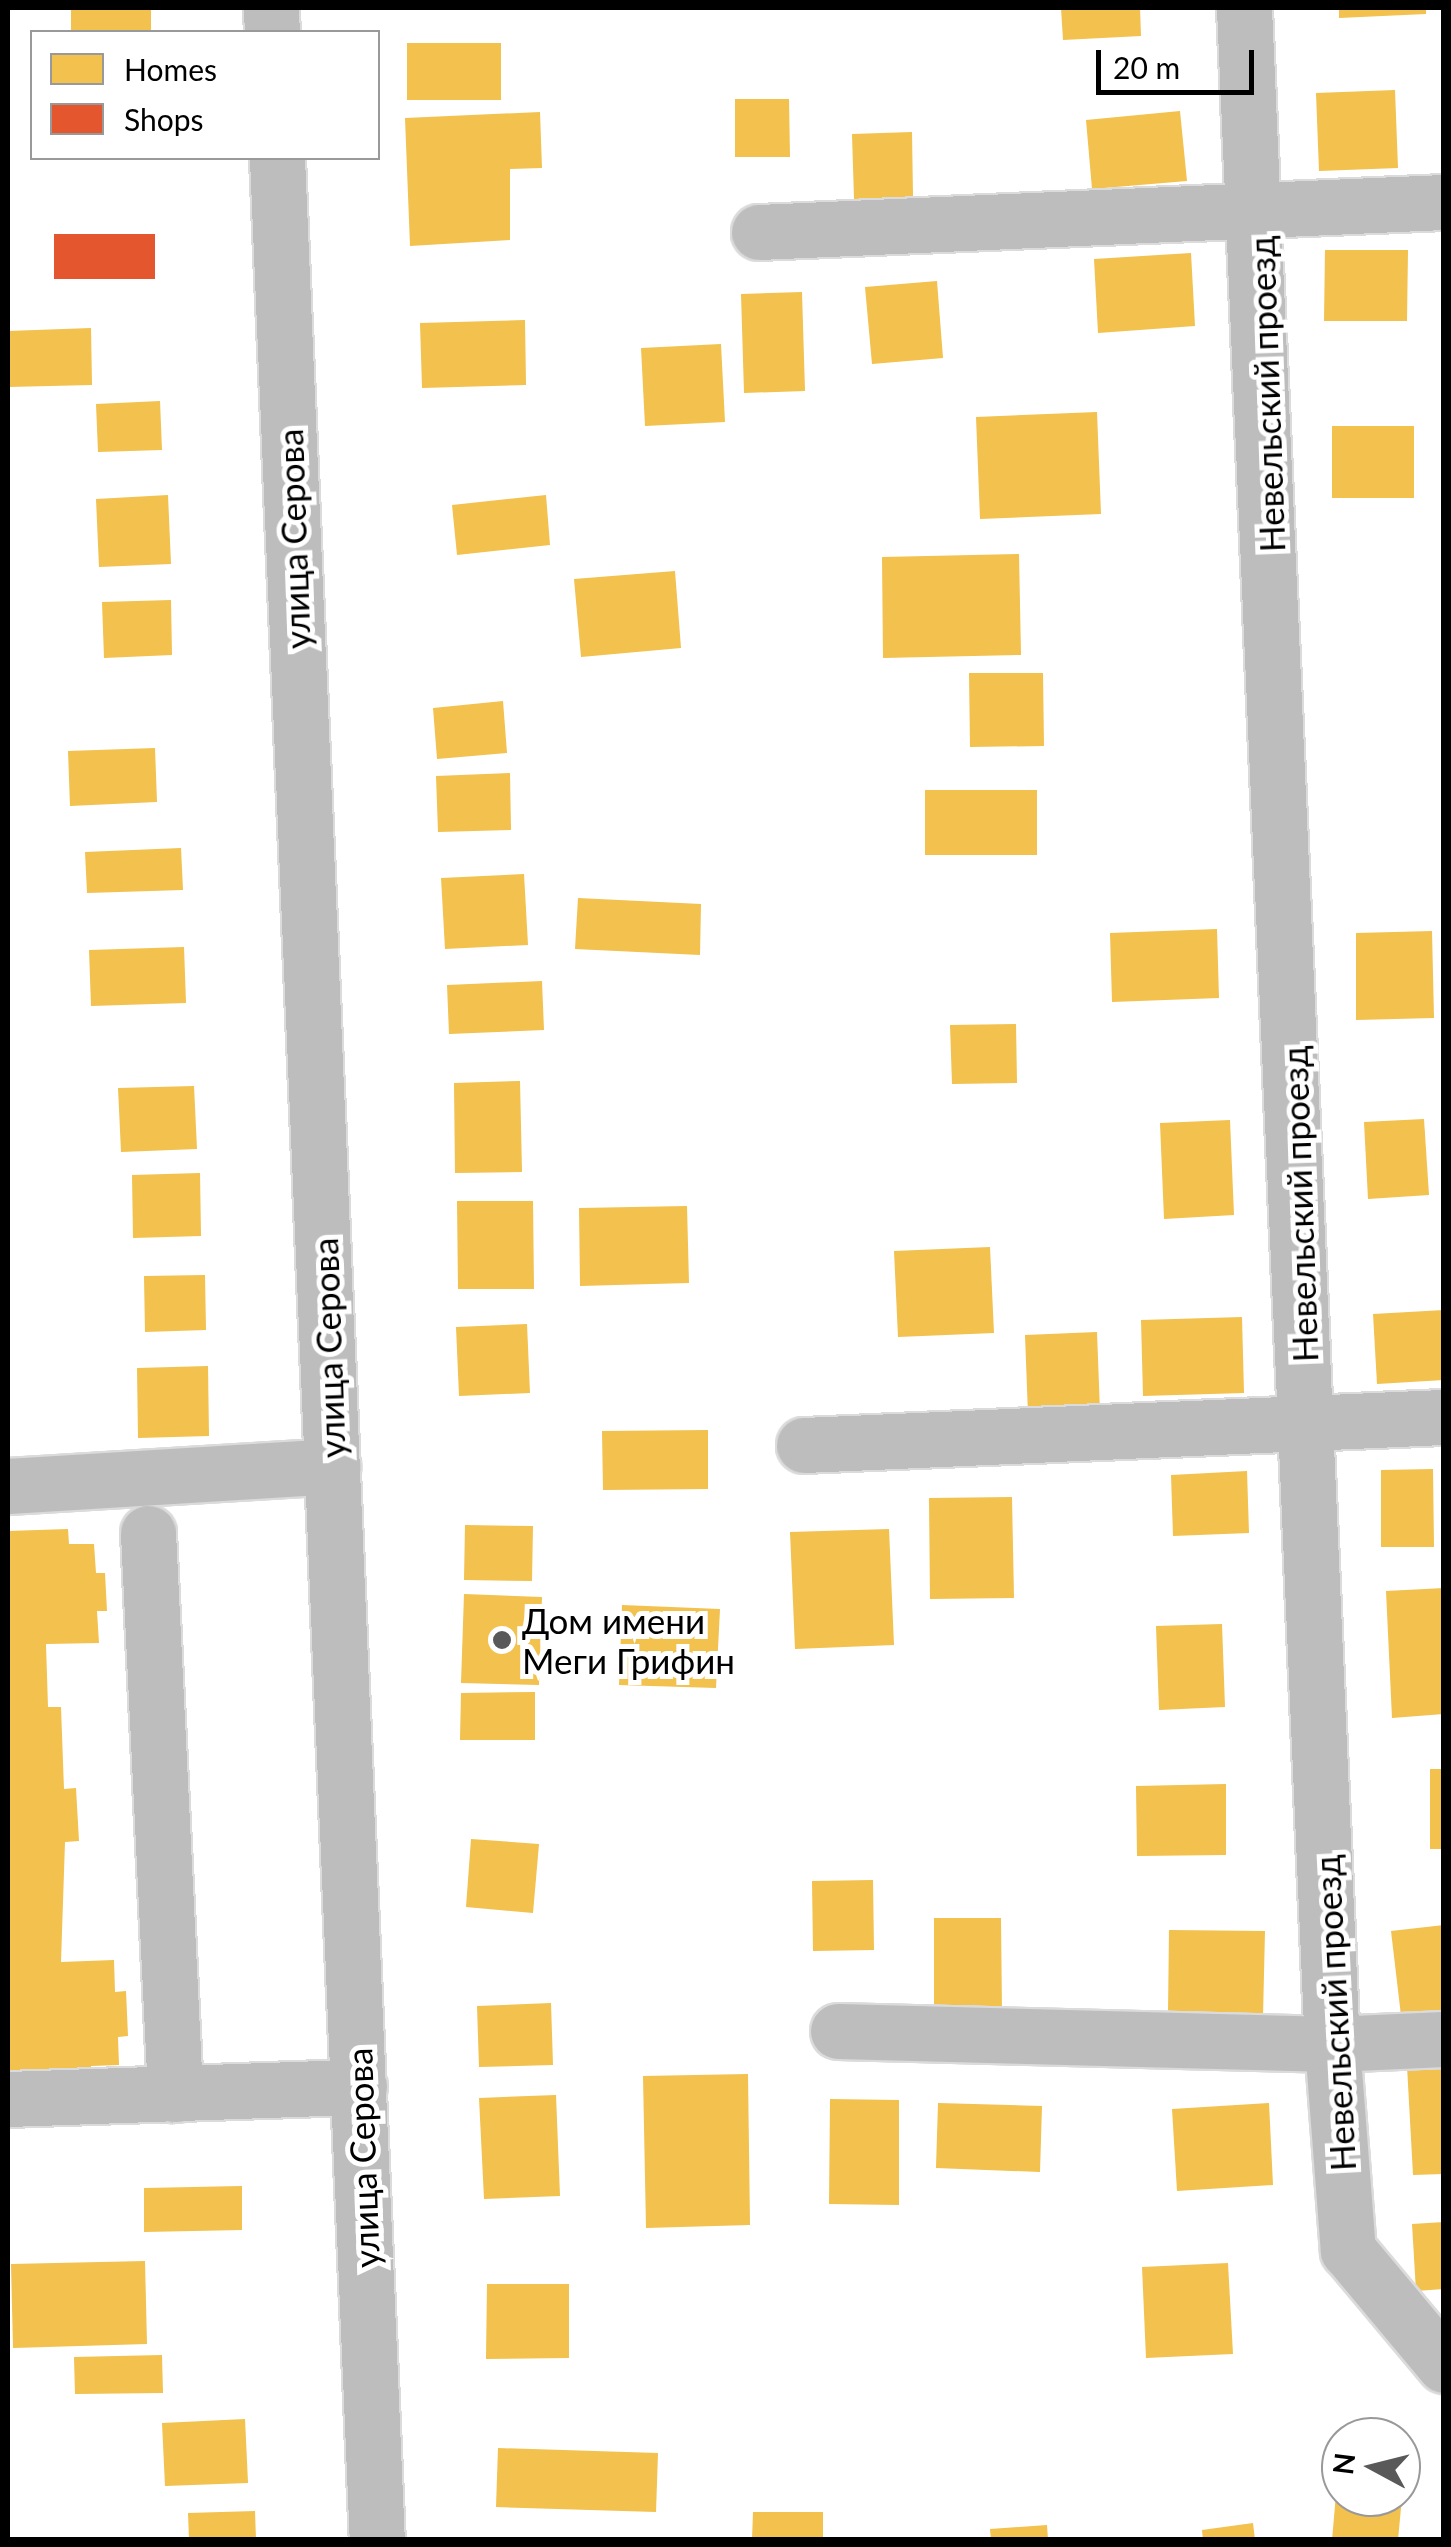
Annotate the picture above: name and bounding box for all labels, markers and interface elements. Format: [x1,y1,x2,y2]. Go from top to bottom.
legend [30,30,380,160]
scale bar [1101,30,1258,92]
text: 20 m [1113,49,1180,85]
text: Homes [124,51,217,87]
text: Shops [124,101,204,137]
street label: Невельский проезд [1239,235,1293,553]
street label: улица Серова [268,428,318,650]
street label: Невельский проезд [1272,1045,1326,1363]
street label: улица Серова [303,1237,353,1459]
place label: Дом имени Меги Грифин [522,1599,735,1681]
marker: Дом имени Меги Грифин [491,1629,513,1651]
street label: Невельский проезд [1305,1854,1363,2172]
street label: улица Серова [337,2047,387,2269]
north arrow [1321,2417,1421,2517]
text: N [1325,2451,1361,2476]

